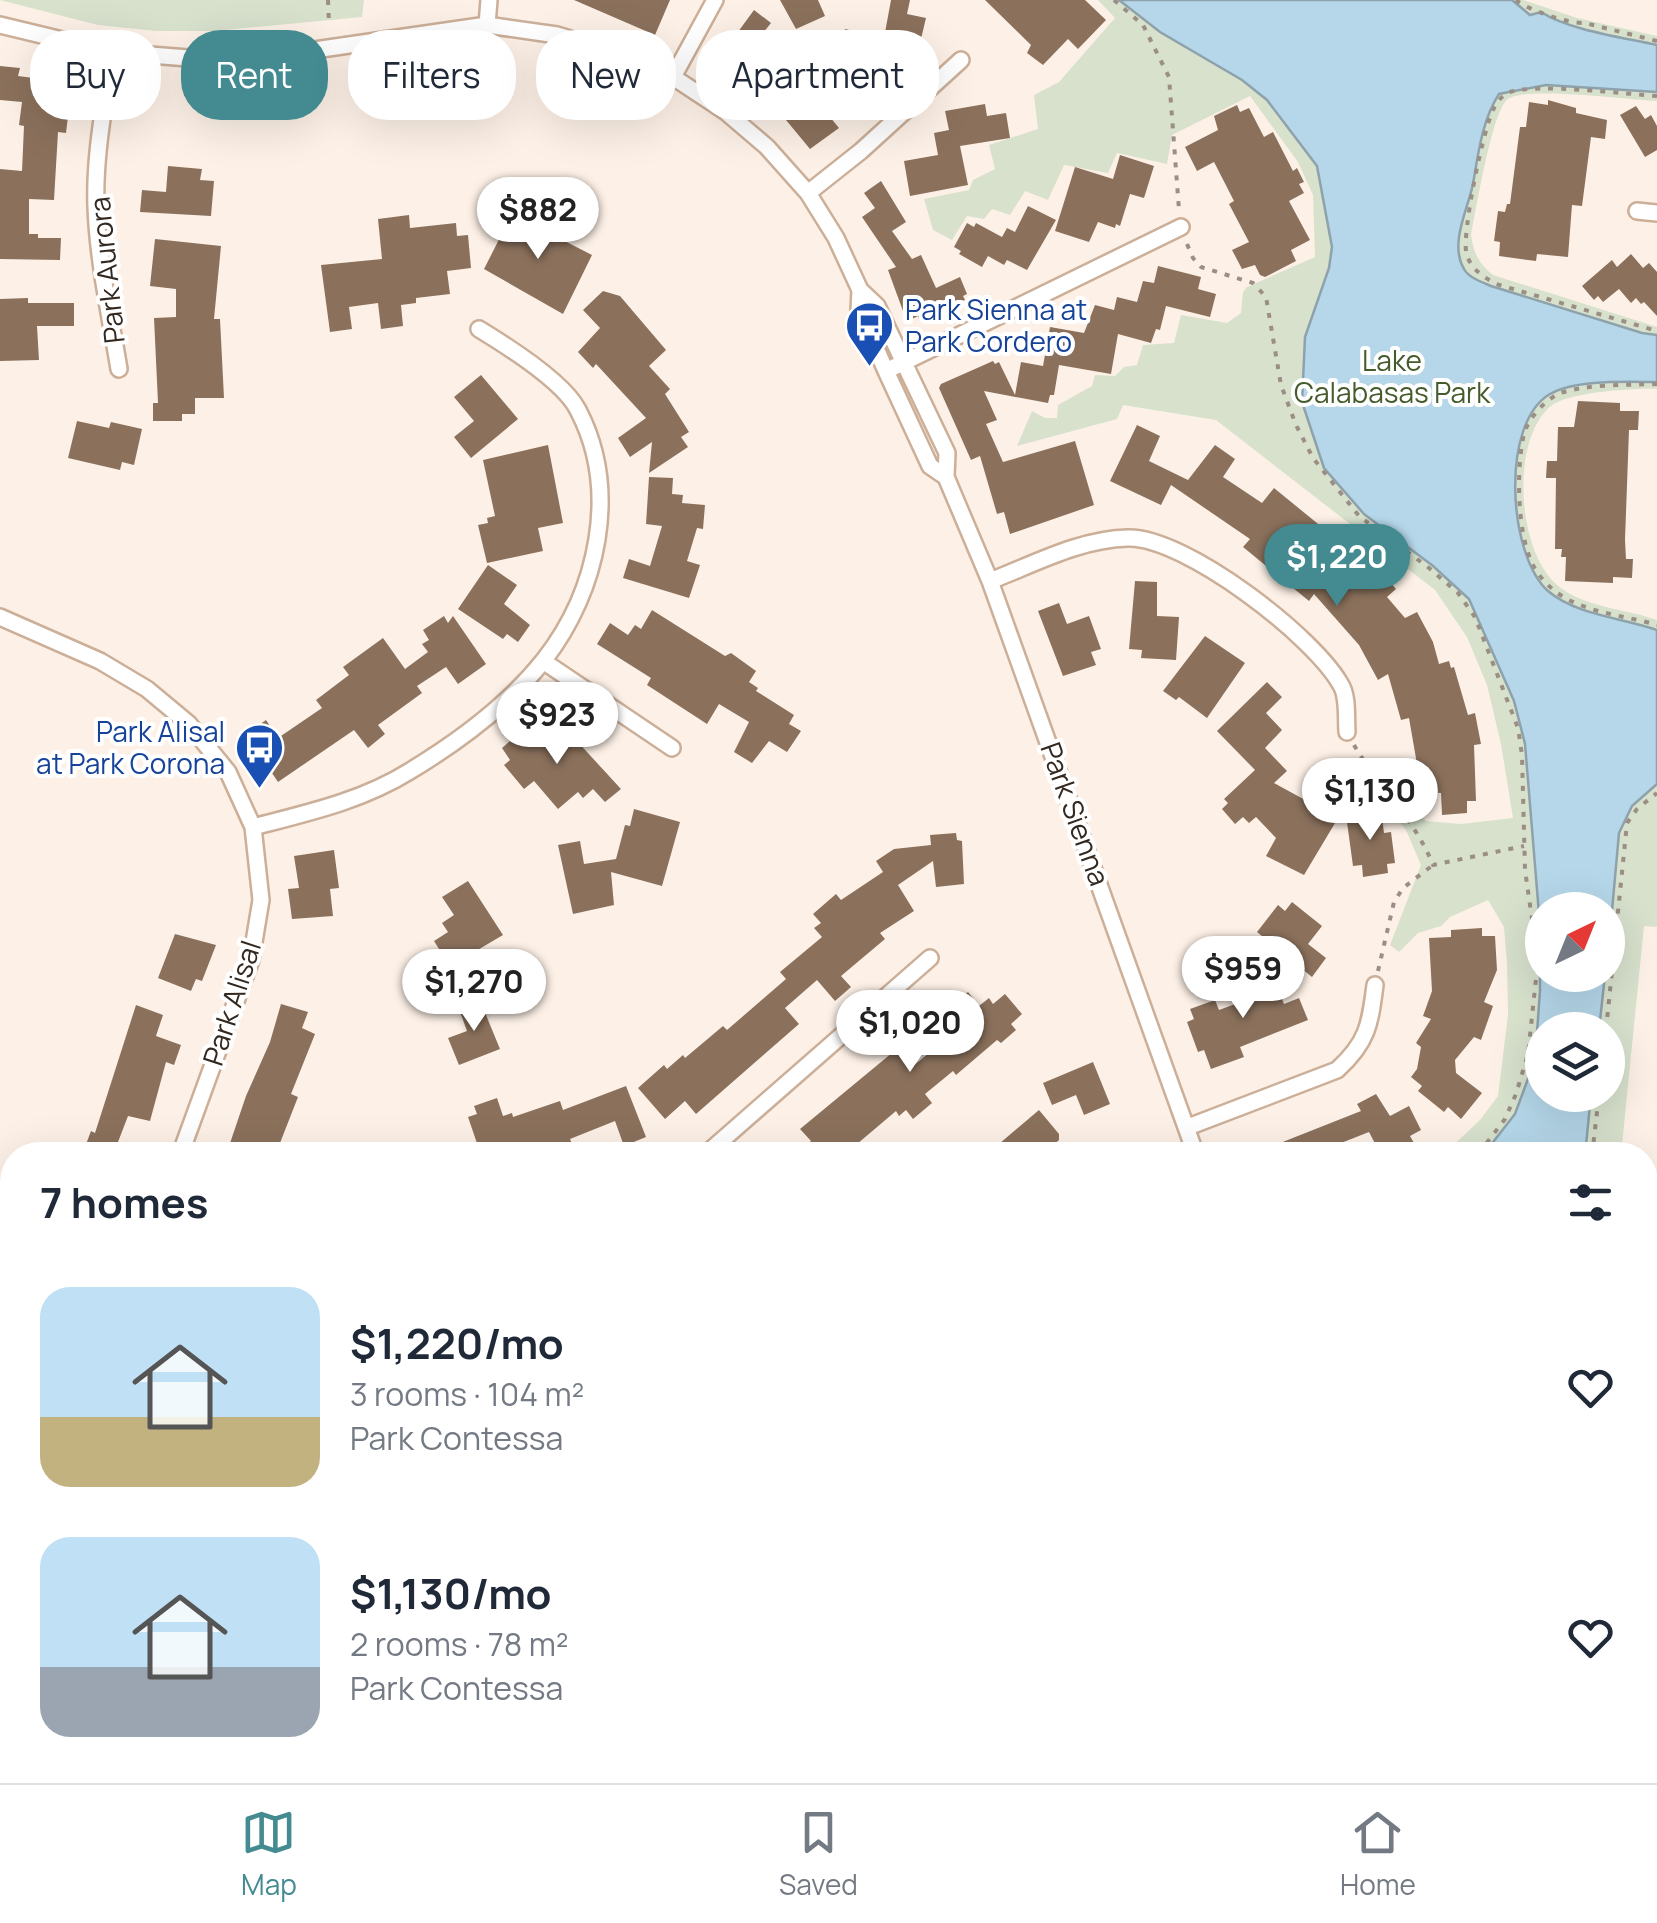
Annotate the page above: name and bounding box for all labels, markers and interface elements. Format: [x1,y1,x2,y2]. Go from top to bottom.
chip: Buy [30,30,161,120]
chip: Rent [181,30,328,120]
chip: Filters [348,30,516,120]
chip: New [536,30,676,120]
chip: Apartment [696,30,939,120]
pin: $882 [479,177,597,262]
text: $882 [499,187,577,231]
street label: Park Aurora [79,195,133,345]
place label: Park Sienna at Park Cordero [905,290,1087,360]
bus stop icon: Park Sienna at Park Cordero [844,300,896,368]
park label: Lake Calabasas Park [1294,341,1491,411]
pin: $1,220 [1256,524,1418,609]
text: $1,220 [1286,534,1388,578]
pin: $923 [498,682,616,767]
text: $923 [518,692,596,736]
place label: Park Alisal at Park Corona [36,712,225,782]
bus stop icon: Park Alisal at Park Corona [234,722,286,790]
street label: Park Sienna [1032,737,1119,891]
pin: $1,130 [1289,758,1451,843]
text: $1,130 [1324,768,1416,812]
north arrow [1525,892,1625,992]
map controls [1525,892,1625,1112]
street label: Park Alisal [193,935,269,1070]
pin: $959 [1184,936,1302,1021]
text: $959 [1204,946,1282,990]
pin: $1,270 [393,949,555,1034]
text: $1,270 [424,959,524,1003]
pin: $1,020 [829,990,991,1075]
text: $1,020 [858,1000,962,1044]
button: layers [1525,1012,1625,1112]
text: 7 homes [40,1173,208,1231]
icon: filters [1563,1175,1618,1230]
text: $1,220/mo [350,1314,564,1372]
icon: home [120,1327,240,1447]
icon: heart [1563,1360,1618,1415]
text: 3 rooms · 104 m² [350,1372,584,1416]
text: Park Contessa [350,1416,563,1460]
text: $1,130/mo [350,1564,552,1622]
icon: home [120,1577,240,1697]
icon: heart [1563,1610,1618,1665]
text: 2 rooms · 78 m² [350,1622,569,1666]
text: Park Contessa [350,1666,563,1710]
tab: Map [241,1805,297,1903]
tab: Saved [779,1805,858,1903]
tab: Home [1340,1805,1416,1903]

